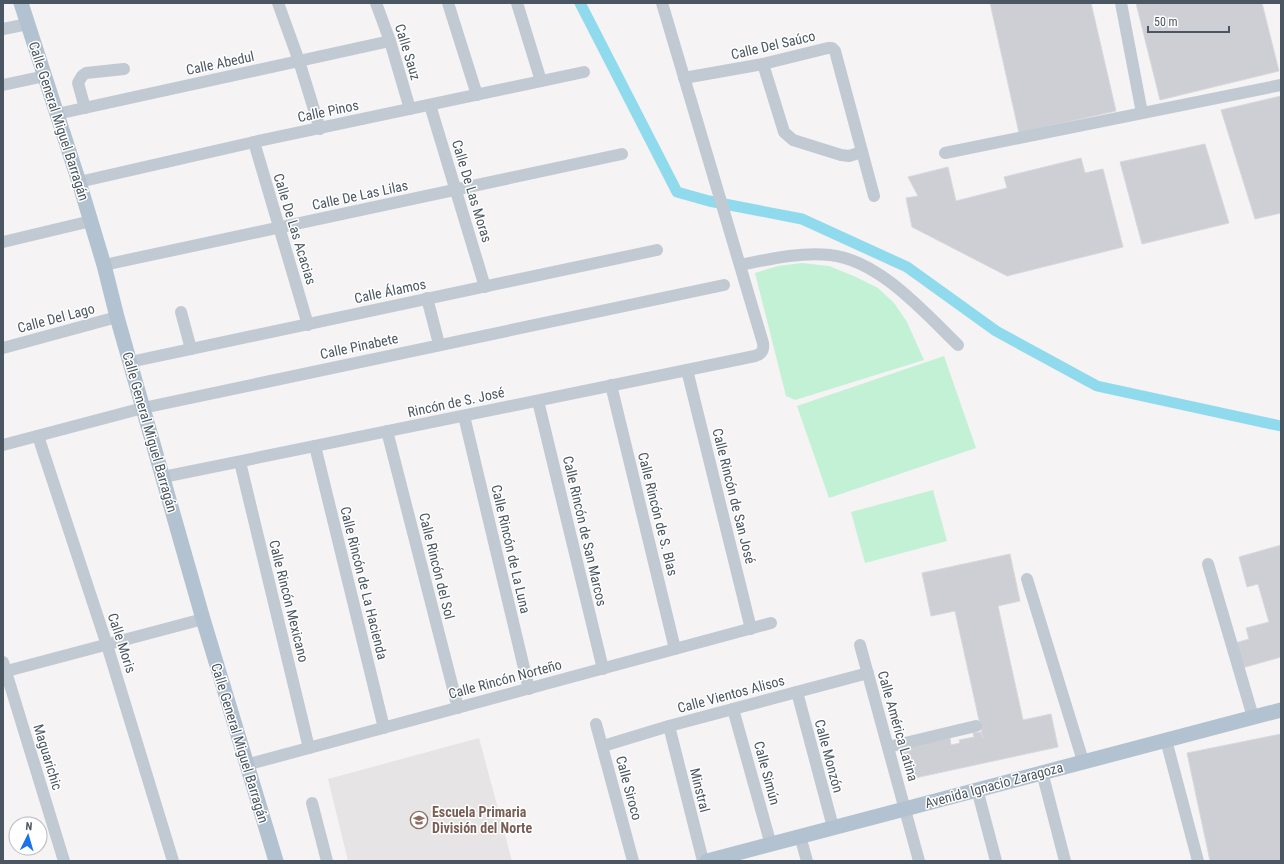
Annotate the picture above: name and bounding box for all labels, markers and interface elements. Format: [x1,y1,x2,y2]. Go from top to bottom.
scale bar [1148,8,1229,34]
text: 50 m [1154,15,1178,29]
street label: Calle Sauz [392,22,424,82]
street label: Calle Del Saúco [729,28,817,62]
street label: Calle General Miguel Barragán [26,39,92,203]
street label: Calle Abedul [184,48,256,78]
street label: Calle Pinos [296,97,360,125]
street label: Calle De Las Moras [449,138,495,244]
street label: Calle De Las Acacias [270,171,320,287]
street label: Calle De Las Lilas [311,177,409,213]
street label: Calle Álamos [353,275,427,306]
street label: Calle Del Lago [16,300,96,336]
street label: Calle Pinabete [318,330,400,362]
street label: Calle General Miguel Barragán [119,350,181,514]
street label: Rincón de S. José [406,384,506,420]
street label: Calle Rincón de San José [709,427,759,566]
street label: Calle Rincón de S. Blas [635,451,681,577]
street label: Calle Rincón de San Marcos [560,454,610,608]
street label: Calle Rincón de La Luna [488,483,534,615]
street label: Calle Rincón de La Hacienda [337,505,391,661]
street label: Calle Rincón del Sol [416,511,458,621]
street label: Calle Rincón Mexicano [266,538,312,664]
street label: Calle Moris [105,611,139,675]
street label: Calle Rincón Norteño [447,656,563,702]
street label: Calle General Miguel Barragán [208,661,272,825]
street label: Calle América Latina [875,669,921,783]
street label: Calle Vientos Alisos [676,672,786,716]
street label: Calle Monzón [812,718,846,794]
street label: Maguarichic [30,722,66,792]
street label: Calle Simún [751,739,783,807]
street label: Calle Siroco [613,754,645,822]
street label: Avenida Ignacio Zaragoza [923,759,1065,811]
street label: Minstral [687,766,713,814]
place label: Escuela Primaria División del Norte [432,804,532,836]
school or university icon: Escuela Primaria División del Norte [409,810,429,830]
north arrow [8,816,48,856]
text: N [25,820,33,833]

